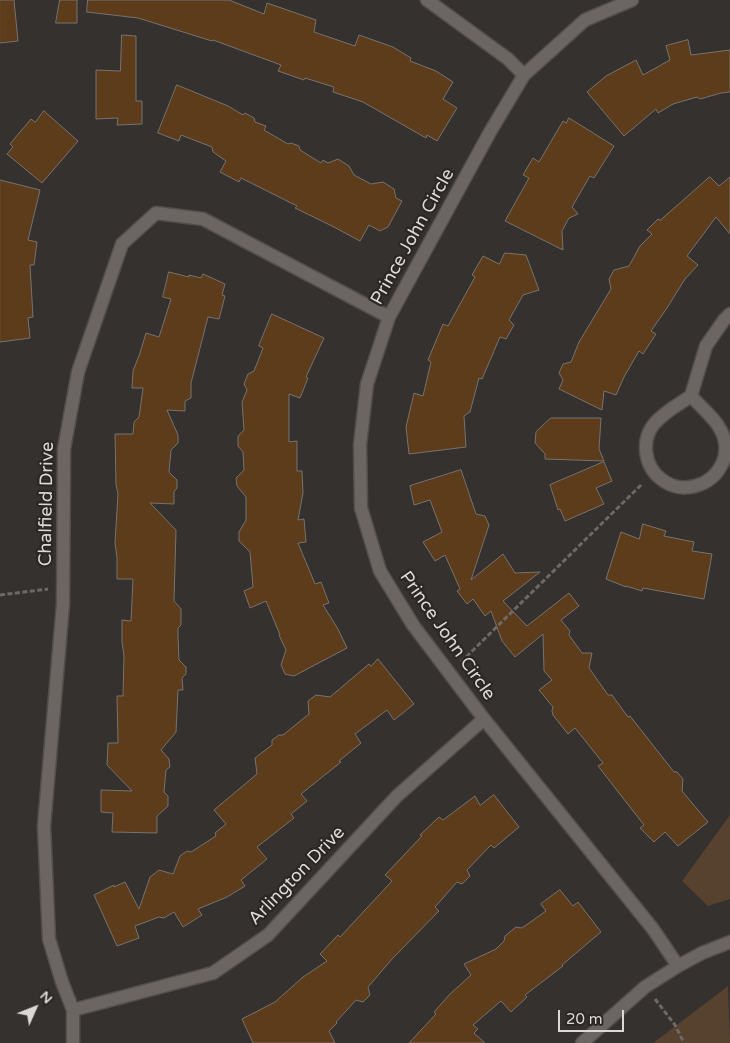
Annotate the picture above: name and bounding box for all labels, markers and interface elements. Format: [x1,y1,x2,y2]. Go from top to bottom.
street label: Prince John Circle [367,165,459,309]
street label: Chalfield Drive [35,442,59,566]
street label: Prince John Circle [394,567,500,705]
street label: Arlington Drive [244,822,350,930]
north arrow [10,983,60,1033]
text: N [36,987,56,1007]
scale bar [560,1000,626,1032]
text: 20 m [566,1010,603,1028]

